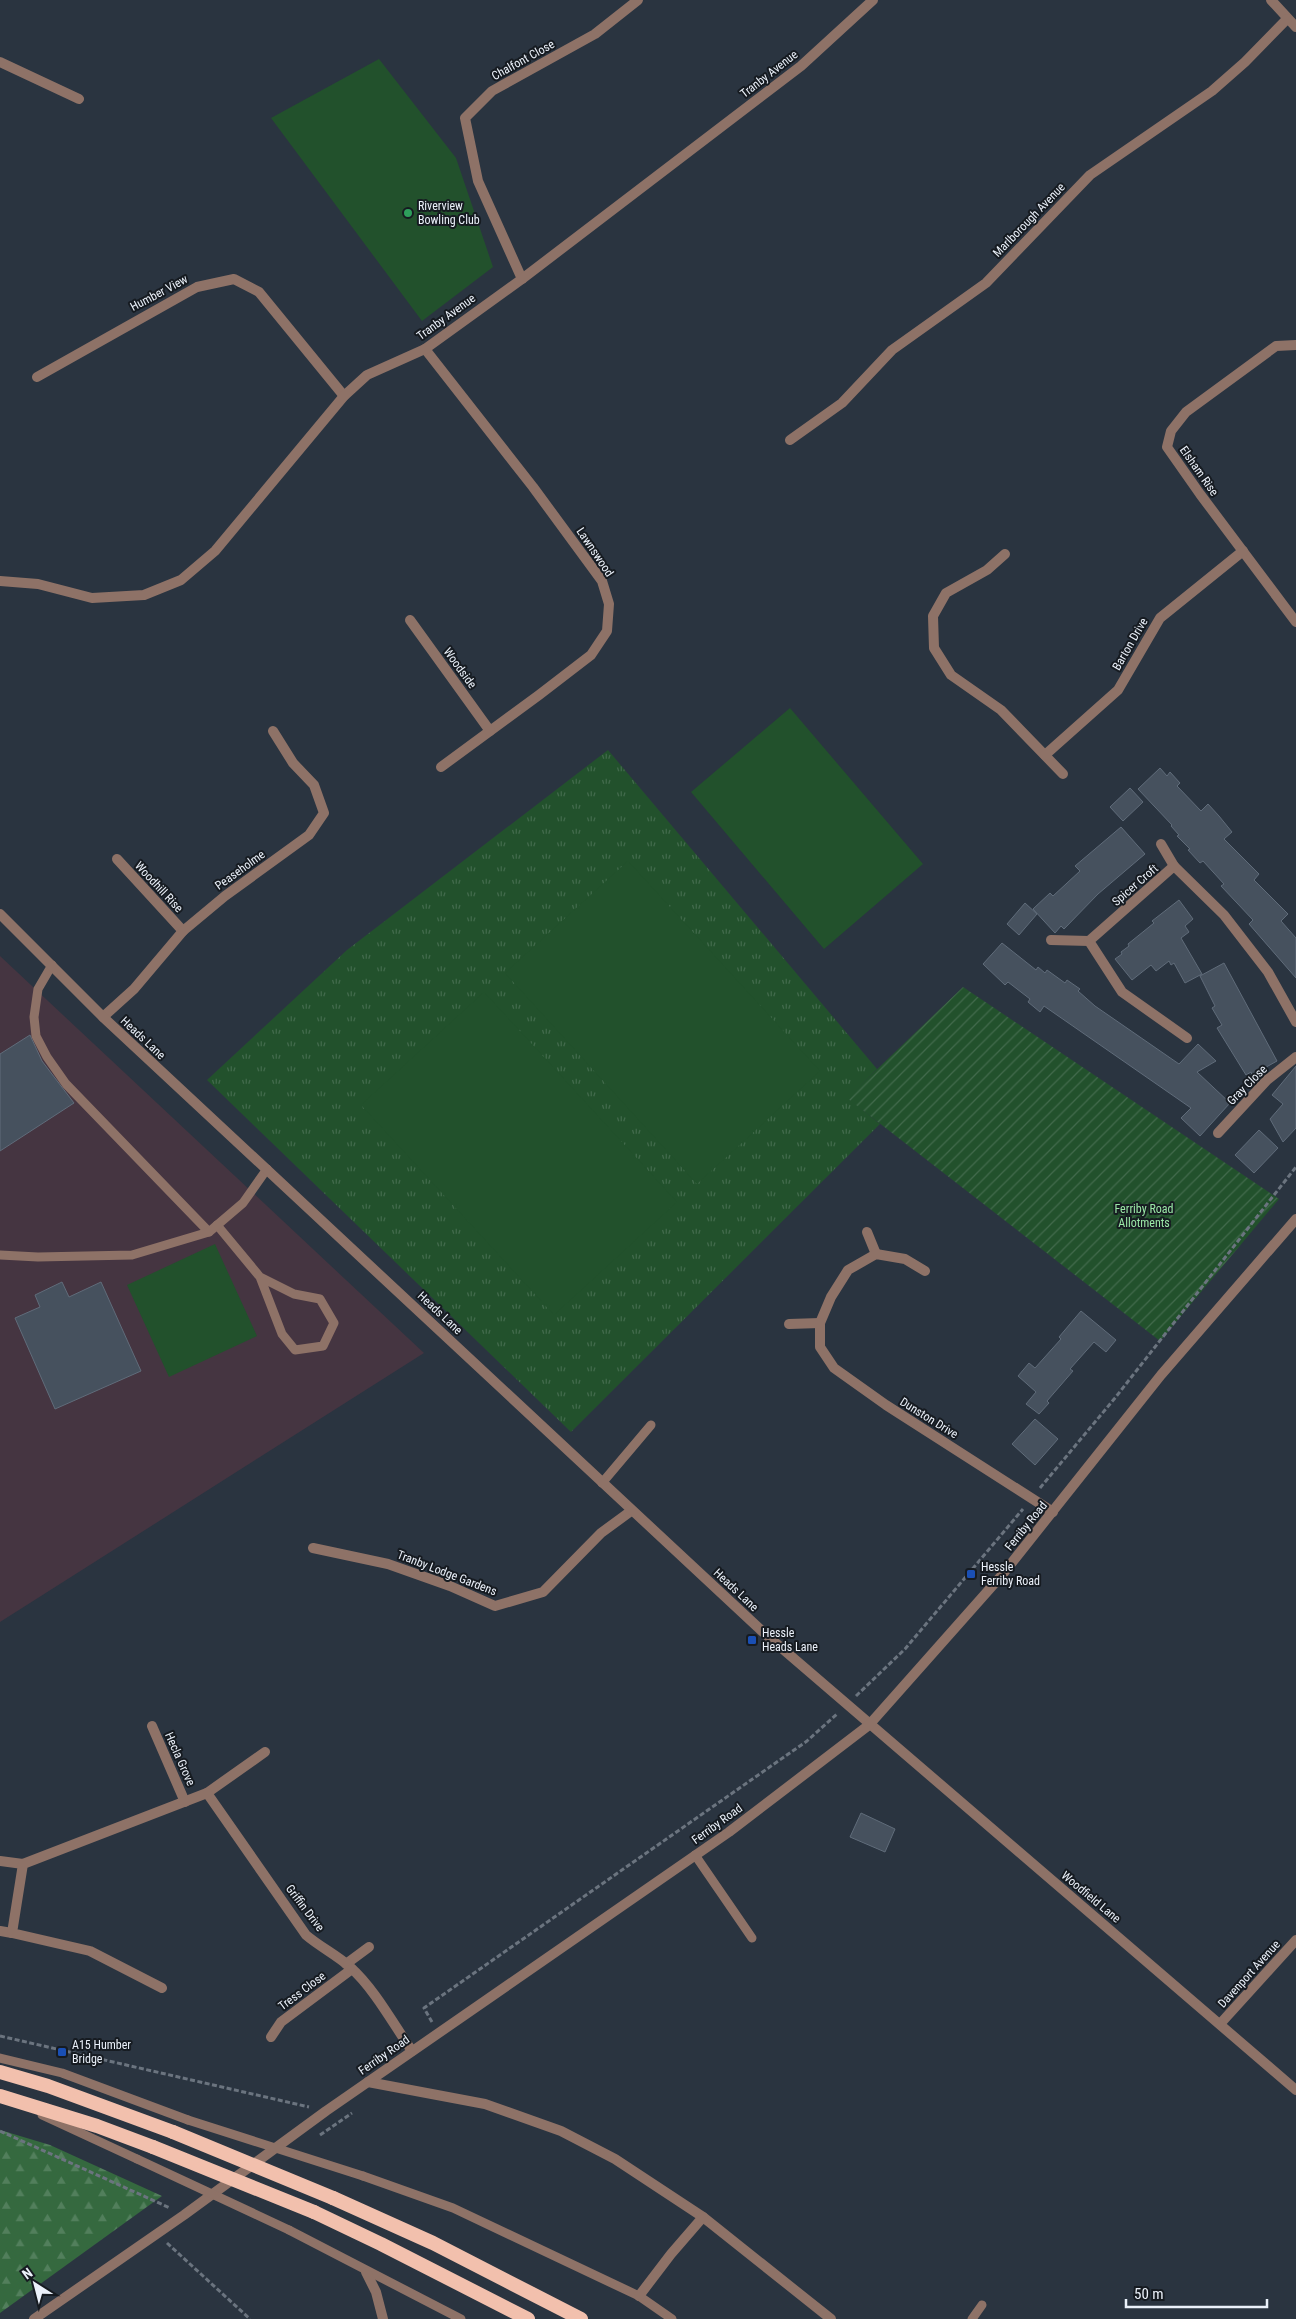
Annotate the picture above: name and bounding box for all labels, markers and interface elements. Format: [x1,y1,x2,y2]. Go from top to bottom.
street label: Chalfont Close [489,37,557,83]
street label: Tranby Avenue [738,47,801,101]
street label: Marlborough Avenue [990,180,1068,260]
place label: Riverview Bowling Club [418,199,480,227]
marker: Riverview Bowling Club [402,207,414,219]
street label: Humber View [128,272,190,314]
street label: Tranby Avenue [414,291,478,343]
street label: Elsham Rise [1177,443,1222,499]
street label: Lawnswood [573,525,617,579]
street label: Barton Drive [1109,615,1151,673]
street label: Woodside [441,645,480,691]
street label: Peaseholme [212,847,268,893]
street label: Woodhill Rise [132,859,186,915]
street label: Spicer Croft [1109,861,1161,909]
street label: Heads Lane [118,1014,168,1062]
street label: Gray Close [1224,1062,1270,1108]
park label: Ferriby Road Allotments [1114,1202,1174,1230]
street label: Heads Lane [415,1289,465,1337]
street label: Dunston Drive [897,1395,961,1442]
street label: Ferriby Road [1002,1499,1050,1553]
street label: Tranby Lodge Gardens [395,1548,499,1598]
place label: Hessle Ferriby Road [981,1560,1040,1588]
street label: Heads Lane [711,1566,761,1614]
marker: Hessle Ferriby Road [965,1568,977,1580]
place label: Hessle Heads Lane [762,1626,818,1654]
marker: Hessle Heads Lane [746,1634,758,1646]
street label: Hecla Grove [162,1730,198,1788]
street label: Ferriby Road [689,1801,745,1847]
street label: Woodfield Lane [1059,1868,1124,1926]
street label: Griffin Drive [283,1882,327,1934]
street label: Davenport Avenue [1215,1937,1283,2011]
street label: Tress Close [276,1969,329,2013]
street label: Ferriby Road [356,2032,412,2078]
place label: A15 Humber Bridge [72,2038,131,2066]
marker: A15 Humber Bridge [56,2046,68,2058]
north arrow [10,2259,60,2309]
text: N [19,2264,36,2282]
scale bar [1126,2276,1267,2308]
text: 50 m [1134,2285,1164,2303]

